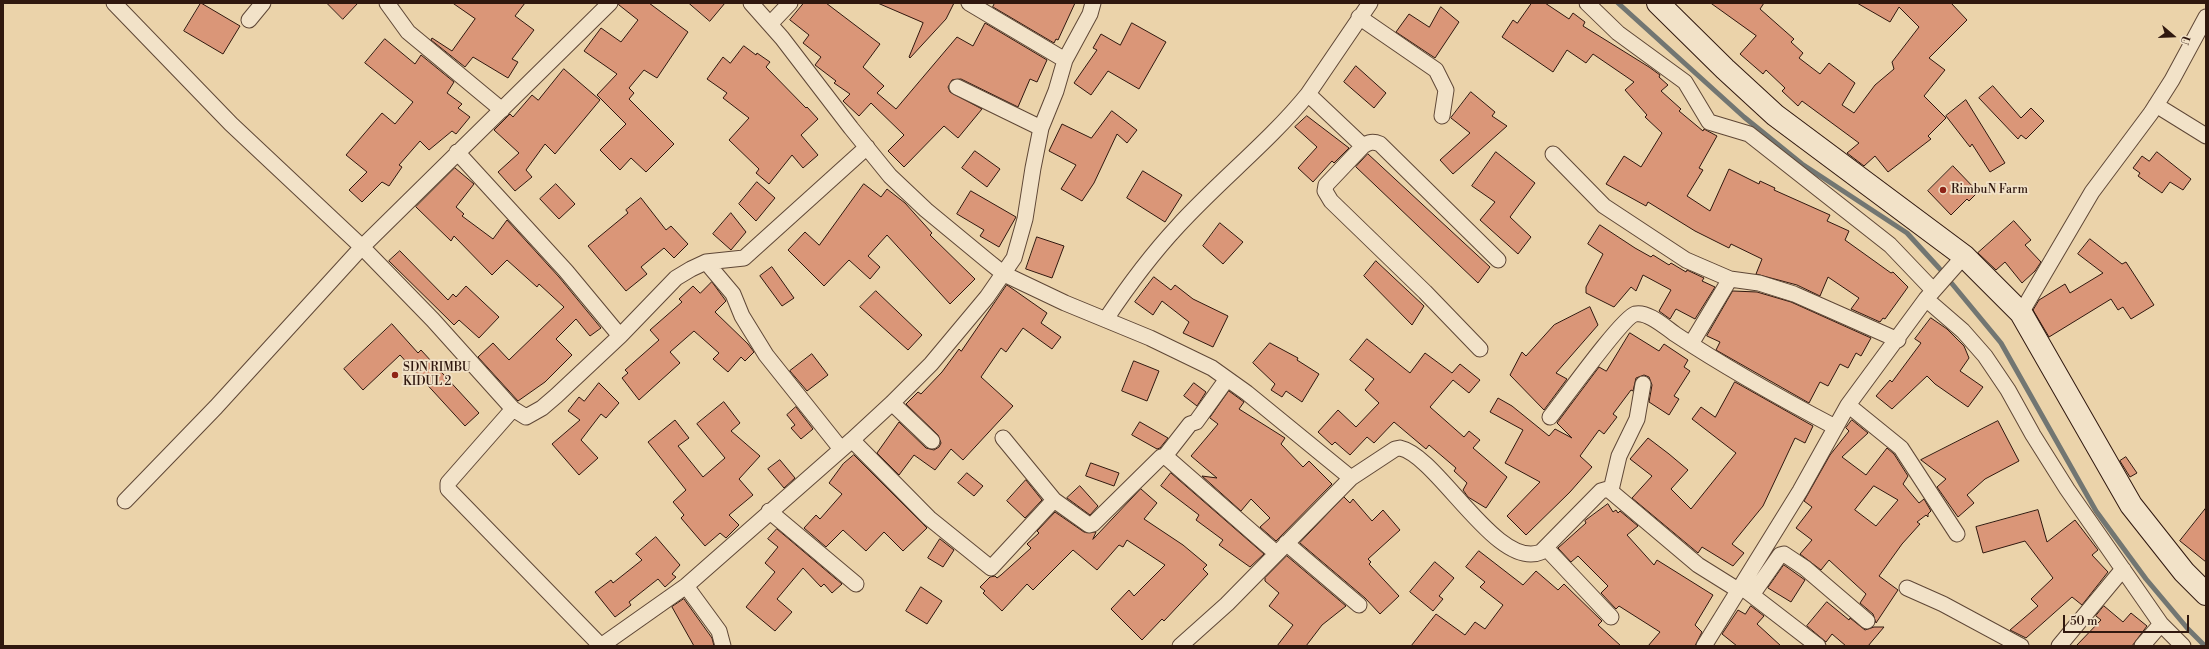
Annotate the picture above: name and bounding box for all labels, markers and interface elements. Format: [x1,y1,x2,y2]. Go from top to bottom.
north arrow [2153,16,2193,56]
text: U [2176,34,2192,46]
place label: RimbuN Farm [1951,183,2028,197]
marker: RimbuN Farm [1938,185,1948,195]
place label: SDN RIMBU KIDUL 2 [403,361,471,389]
marker: SDN RIMBU KIDUL 2 [390,370,400,380]
scale bar [2065,607,2191,633]
text: 50 m [2070,614,2098,629]

